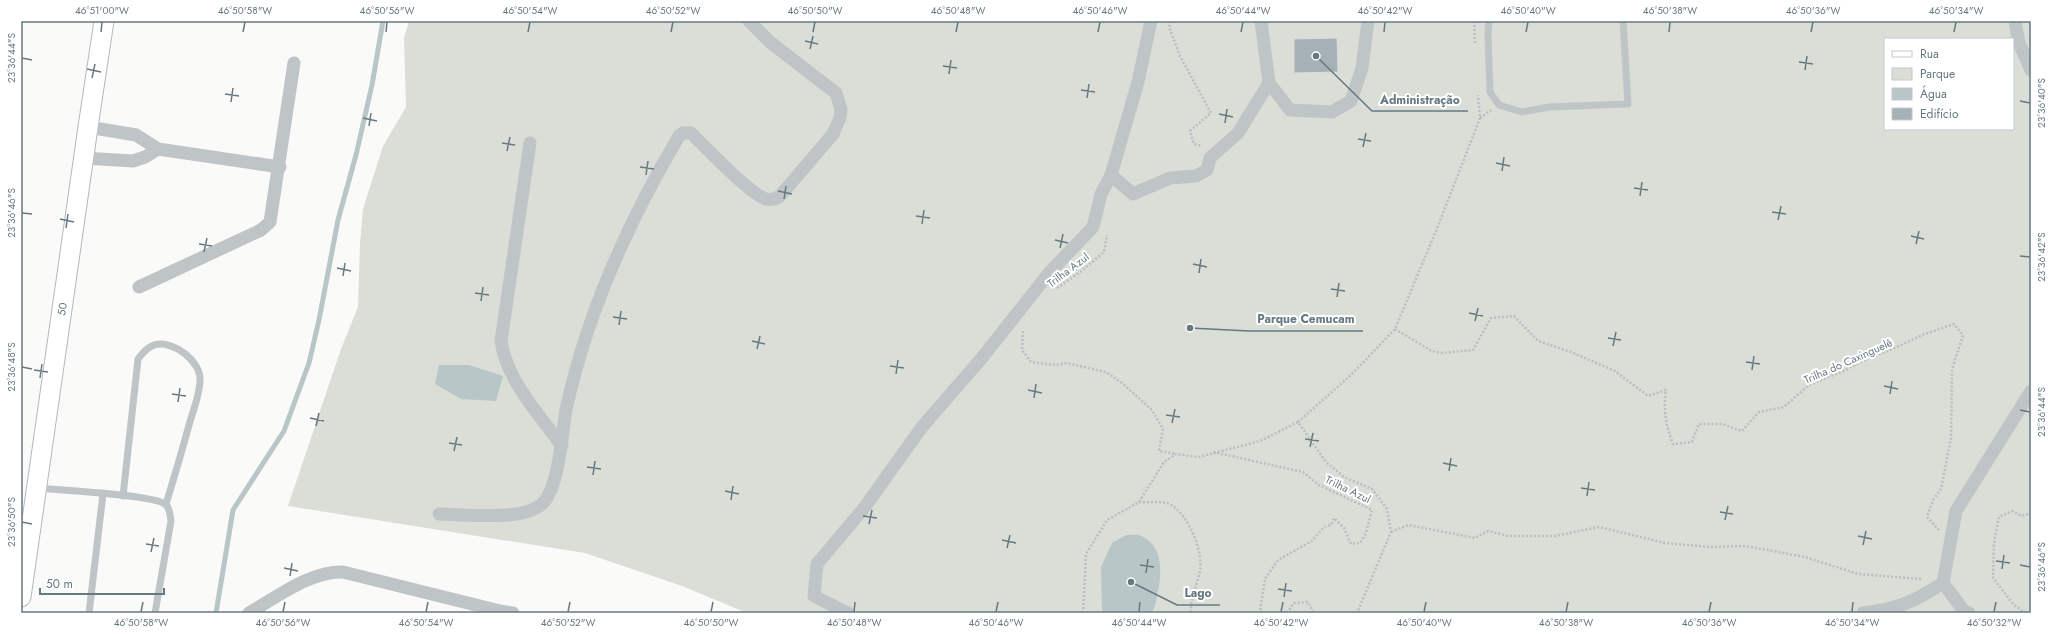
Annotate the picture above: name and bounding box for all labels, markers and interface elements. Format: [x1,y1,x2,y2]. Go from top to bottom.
text: 46°51'00"W [75,3,129,18]
text: 46°50'58"W [218,3,272,18]
text: 46°50'56"W [360,3,415,18]
text: 46°50'54"W [503,3,558,18]
text: 46°50'52"W [646,3,700,18]
text: 46°50'50"W [787,3,843,18]
text: 46°50'48"W [931,3,985,18]
text: 46°50'46"W [1073,3,1128,18]
text: 46°50'44"W [1215,3,1271,18]
text: 46°50'42"W [1358,3,1413,18]
text: 46°50'40"W [1500,3,1556,18]
text: 46°50'38"W [1643,3,1697,18]
text: 46°50'36"W [1786,3,1840,18]
text: 46°50'34"W [1929,3,1983,18]
text: 23°36'44"S [4,33,19,83]
legend [1884,38,2014,130]
text: Rua [1920,45,1939,63]
text: Parque [1920,65,1955,83]
text: 23°36'40"S [2034,78,2049,128]
text: Água [1920,85,1947,103]
callout: Administração [1372,87,1468,111]
text: Administração [1379,91,1460,109]
text: Edifício [1920,105,1959,123]
text: 23°36'46"S [4,188,19,238]
text: 23°36'42"S [2034,232,2049,282]
street label: Trilha Azul [1044,249,1092,291]
street label: 50 [53,301,71,316]
callout: Parque Cemucam [1249,307,1363,331]
text: Parque Cemucam [1257,310,1355,328]
street label: Trilha do Caxinguelê [1801,334,1895,388]
text: 23°36'48"S [4,342,19,392]
text: 23°36'44"S [2034,387,2049,437]
street label: Trilha Azul [1323,471,1373,507]
text: 23°36'50"S [4,497,19,547]
text: 23°36'46"S [2034,542,2049,592]
scale bar [40,570,164,596]
text: 50 m [46,575,73,593]
callout: Lago [1177,581,1220,605]
text: Lago [1184,584,1212,602]
text: 46°50'58"W [114,615,168,630]
text: 46°50'56"W [256,615,311,630]
text: 46°50'54"W [399,615,454,630]
text: 46°50'52"W [541,615,595,630]
text: 46°50'50"W [683,615,739,630]
text: 46°50'48"W [827,615,881,630]
text: 46°50'46"W [969,615,1024,630]
text: 46°50'44"W [1111,615,1167,630]
text: 46°50'42"W [1254,615,1309,630]
text: 46°50'40"W [1396,615,1452,630]
text: 46°50'38"W [1539,615,1593,630]
text: 46°50'36"W [1682,615,1736,630]
text: 46°50'34"W [1825,615,1879,630]
text: 46°50'32"W [1967,615,2021,630]

